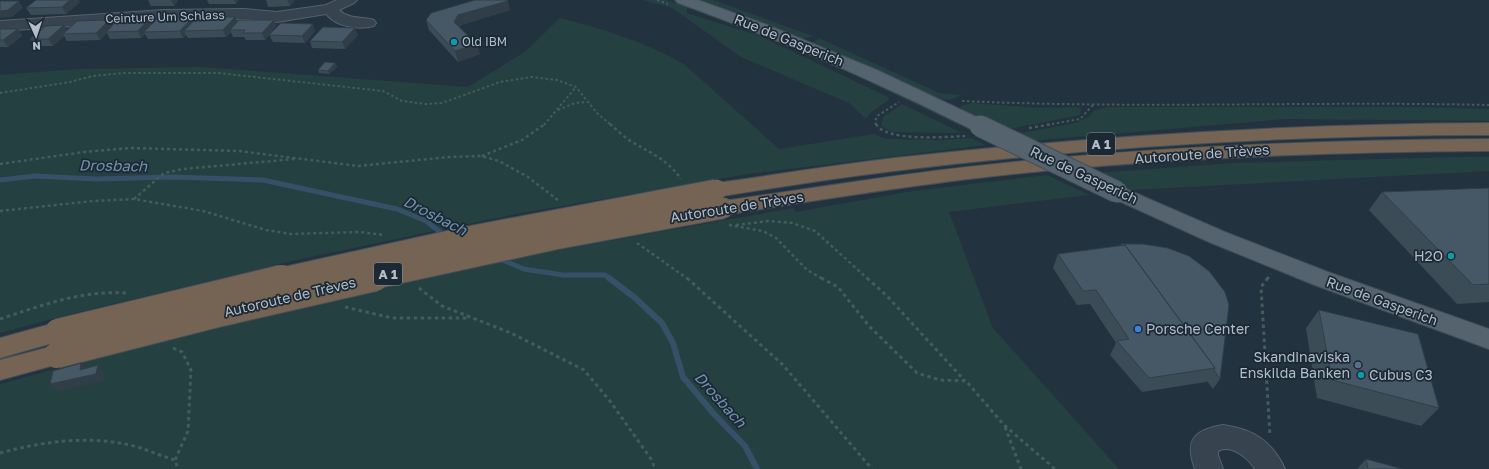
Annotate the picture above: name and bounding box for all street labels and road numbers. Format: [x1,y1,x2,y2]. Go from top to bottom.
street label: Ceinture Um Schlass [105,7,225,26]
street label: Rue de Gasperich [732,10,847,69]
road number: A 1 [1087,133,1115,155]
street label: Autoroute de Trèves [1134,140,1270,167]
street label: Rue de Gasperich [1028,142,1141,207]
street label: Autoroute de Trèves [669,188,805,225]
road number: A 1 [374,263,402,285]
street label: Autoroute de Trèves [222,273,358,320]
street label: Rue de Gasperich [1324,273,1440,329]

